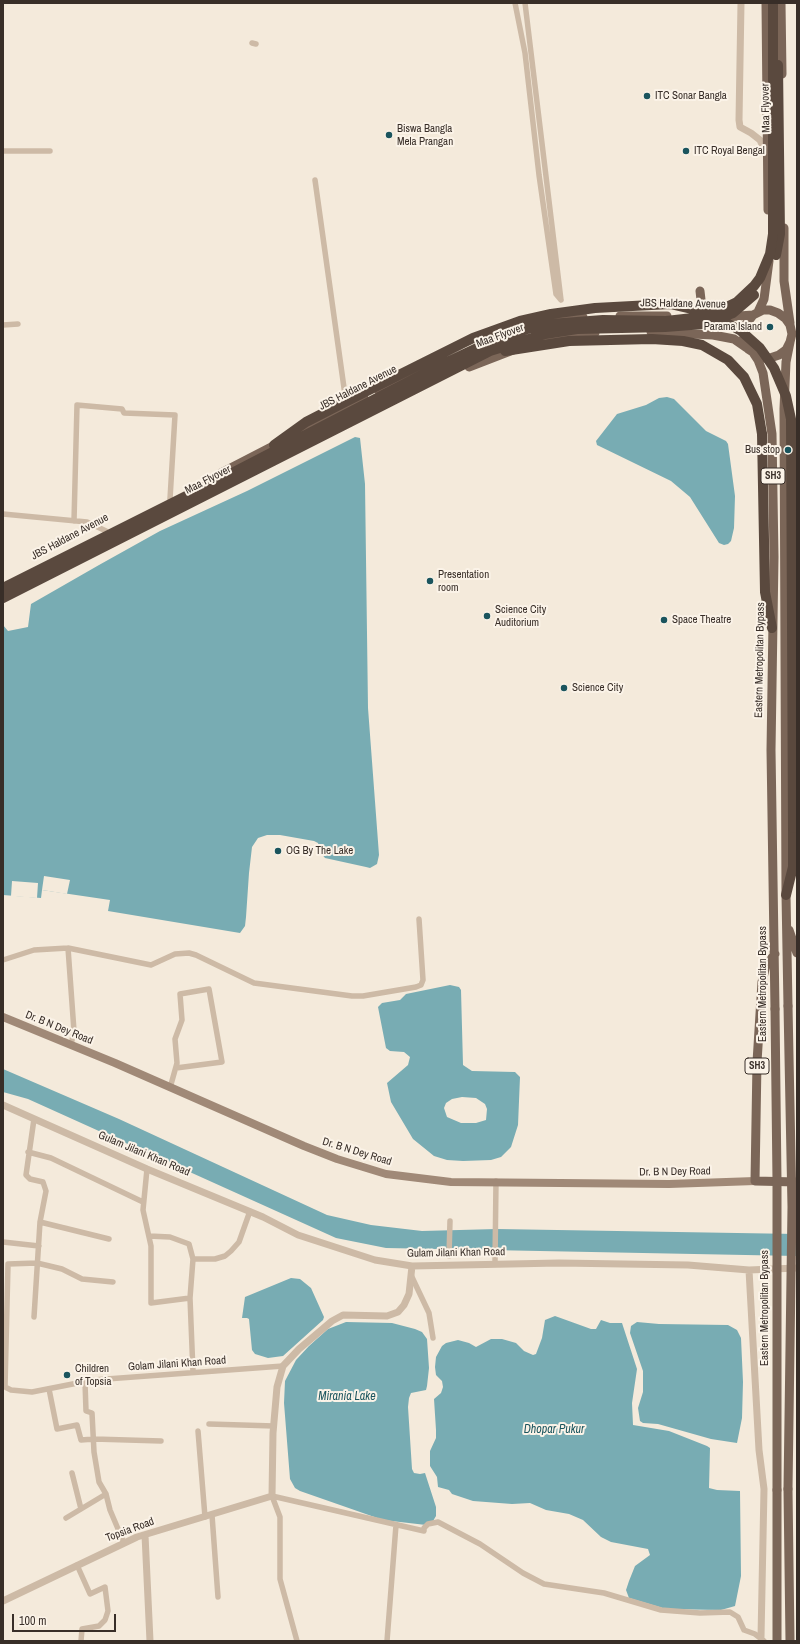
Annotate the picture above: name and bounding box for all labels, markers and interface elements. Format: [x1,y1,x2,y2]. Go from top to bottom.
street label: Maa Flyover [759,83,773,133]
place label: ITC Sonar Bangla [655,89,727,103]
marker: ITC Sonar Bangla [642,91,652,101]
place label: Biswa Bangla Mela Prangan [397,122,453,148]
marker: Biswa Bangla Mela Prangan [384,130,394,140]
place label: ITC Royal Bengal [694,144,765,158]
marker: ITC Royal Bengal [681,146,691,156]
street label: JBS Haldane Avenue [640,297,726,311]
place label: Parama Island [704,320,762,334]
street label: Maa Flyover [474,321,526,351]
marker: Parama Island [765,322,775,332]
street label: JBS Haldane Avenue [317,363,399,413]
place label: Bus stop [745,443,780,457]
marker: Bus stop [783,445,793,455]
street label: Maa Flyover [183,463,233,497]
road number: SH3 [761,468,785,484]
street label: JBS Haldane Avenue [29,511,111,563]
place label: Presentation room [438,568,489,594]
marker: Presentation room [425,576,435,586]
street label: Eastern Metropolitan Bypass [752,602,768,718]
place label: Science City Auditorium [495,603,546,629]
marker: Science City Auditorium [482,611,492,621]
place label: Space Theatre [672,613,731,627]
marker: Space Theatre [659,615,669,625]
place label: Science City [572,681,623,695]
marker: Science City [559,683,569,693]
place label: OG By The Lake [286,844,353,858]
marker: OG By The Lake [273,846,283,856]
street label: Eastern Metropolitan Bypass [756,926,770,1042]
street label: Dr. B N Dey Road [23,1008,95,1048]
road number: SH3 [745,1058,769,1074]
street label: Gulam Jilani Khan Road [96,1129,192,1179]
street label: Dr. B N Dey Road [321,1135,393,1169]
street label: Dr. B N Dey Road [639,1165,711,1179]
street label: Gulam Jilani Khan Road [407,1246,505,1260]
street label: Eastern Metropolitan Bypass [758,1250,772,1366]
street label: Golam Jilani Khan Road [128,1354,226,1374]
place label: Children of Topsia [75,1362,112,1388]
marker: Children of Topsia [62,1370,72,1380]
water label: Mirania Lake [318,1390,376,1404]
water label: Dhopar Pukur [524,1423,584,1437]
street label: Topsia Road [104,1515,156,1545]
scale bar [14,1606,118,1632]
text: 100 m [19,1613,46,1629]

